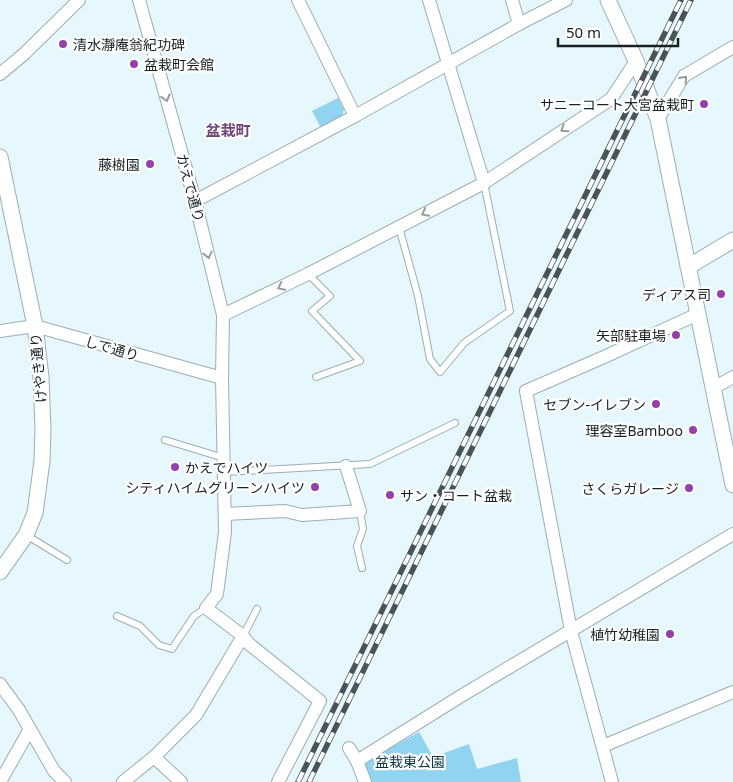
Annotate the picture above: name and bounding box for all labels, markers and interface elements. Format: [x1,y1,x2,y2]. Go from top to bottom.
scale bar [558,15,678,47]
text: 50 m [566,22,601,42]
place label: 清水瀞庵翁紀功碑 [73,35,185,54]
marker: 清水瀞庵翁紀功碑 [57,38,69,50]
place label: 盆栽町会館 [144,55,214,74]
marker: 盆栽町会館 [128,58,140,70]
one-way arrow [678,76,687,85]
one-way arrow [161,93,171,101]
place label: サニーコート大宮盆栽町 [540,95,694,114]
marker: サニーコート大宮盆栽町 [698,98,710,110]
district label: 盆栽町 [205,120,251,140]
one-way arrow [561,123,570,133]
street label: かえで通り [173,152,209,224]
place label: 藤樹園 [98,155,140,174]
marker: 藤樹園 [144,158,156,170]
one-way arrow [422,207,431,217]
one-way arrow [202,250,213,259]
one-way arrow [277,281,286,292]
place label: ディアス司 [642,285,711,304]
marker: ディアス司 [715,288,727,300]
place label: 矢部駐車場 [596,326,666,345]
marker: 矢部駐車場 [670,329,682,341]
street label: しで通り [83,331,141,365]
street label: けやき通り [25,332,51,404]
place label: セブン-イレブン [543,395,646,414]
marker: セブン-イレブン [650,398,662,410]
place label: 理容室Bamboo [585,421,683,440]
marker: 理容室Bamboo [687,424,699,436]
place label: かえでハイツ [185,458,268,477]
marker: かえでハイツ [169,461,181,473]
place label: シティハイムグリーンハイツ [125,478,305,497]
place label: さくらガレージ [581,479,679,498]
marker: シティハイムグリーンハイツ [309,481,321,493]
marker: さくらガレージ [683,482,695,494]
place label: サン・コート盆栽 [400,486,512,505]
marker: サン・コート盆栽 [384,489,396,501]
place label: 植竹幼稚園 [590,625,660,644]
marker: 植竹幼稚園 [664,628,676,640]
park label: 盆栽東公園 [375,752,445,771]

